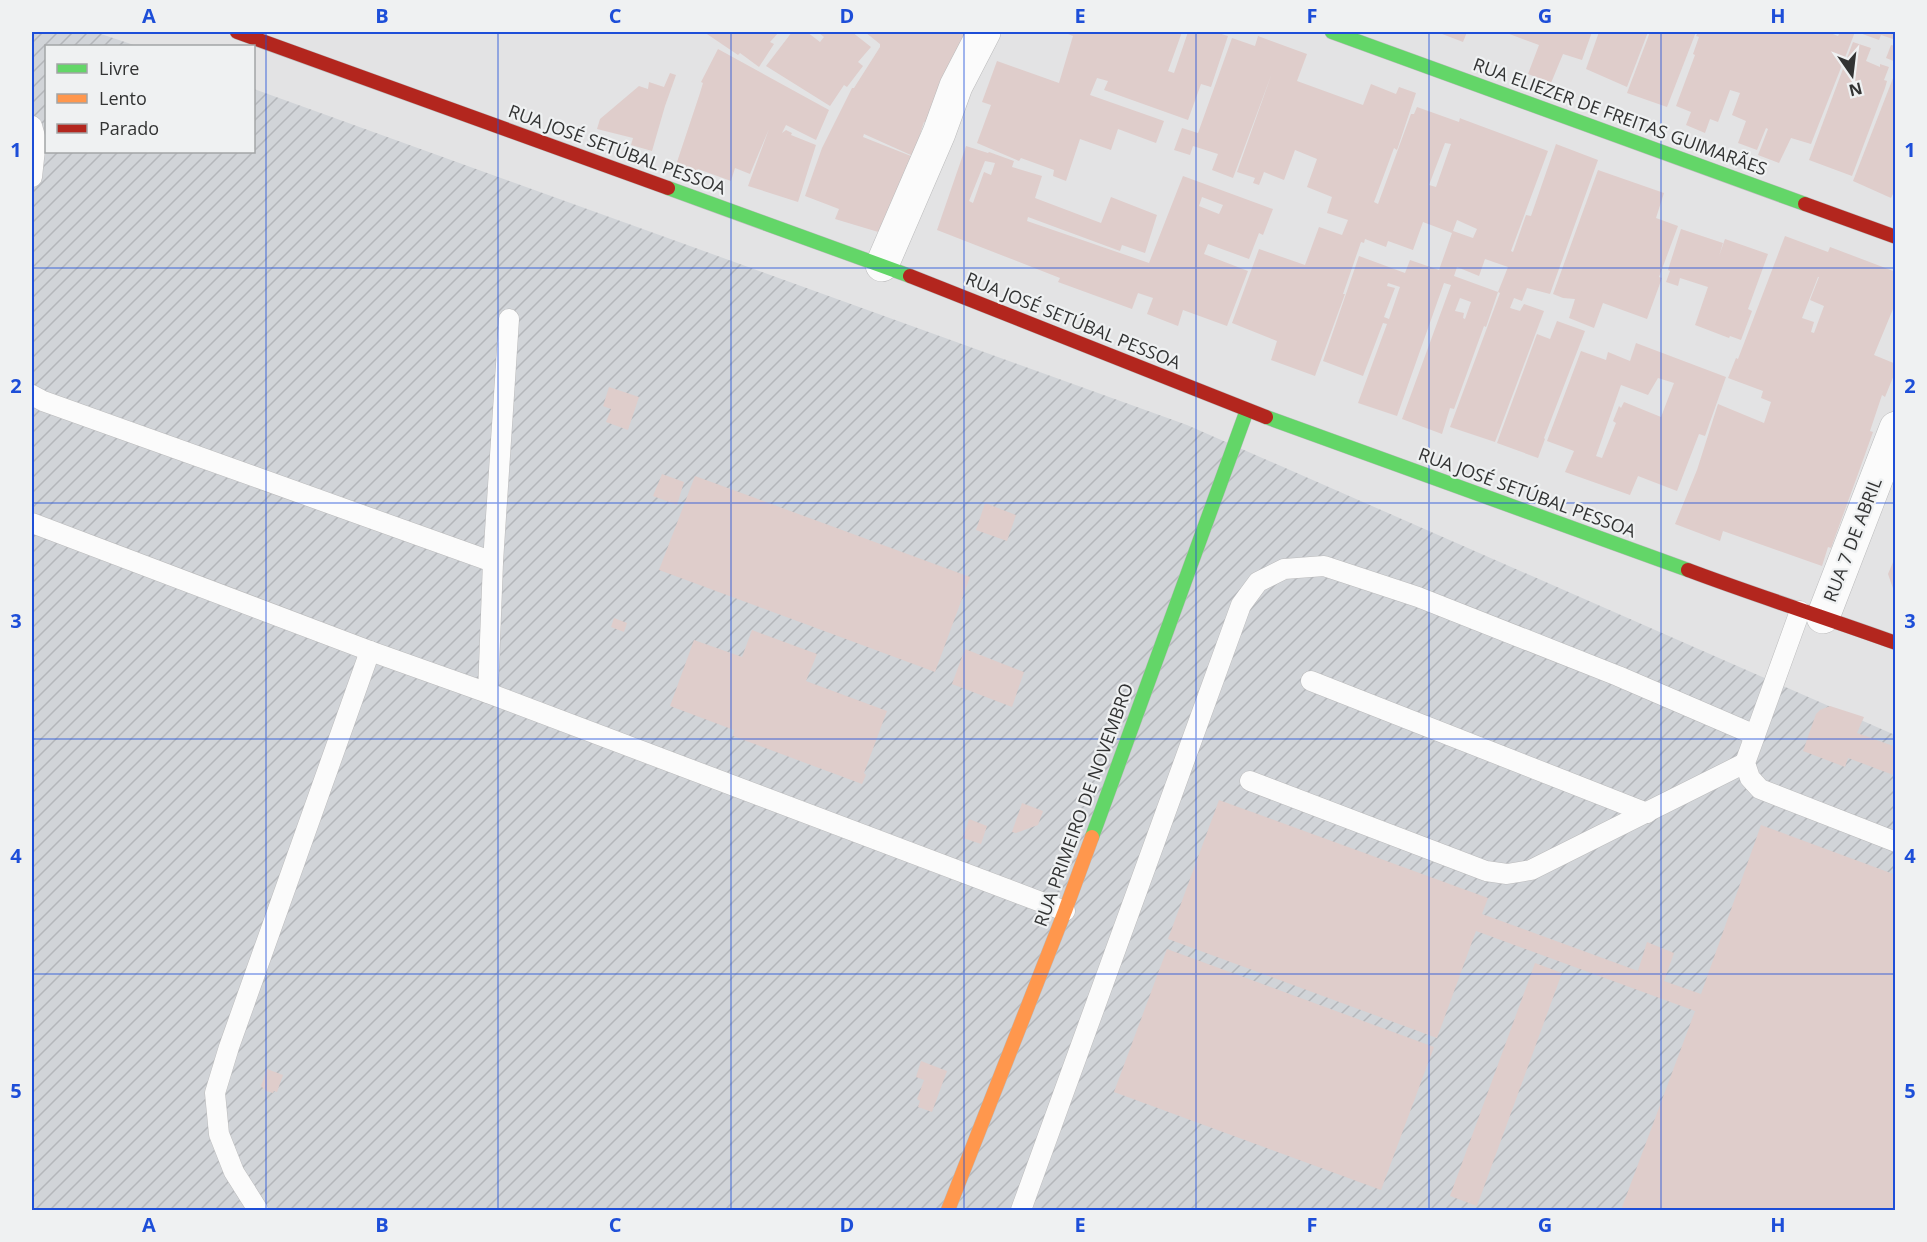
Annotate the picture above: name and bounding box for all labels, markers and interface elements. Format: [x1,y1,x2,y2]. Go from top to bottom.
text: A [142,2,156,29]
text: B [375,2,389,29]
text: C [609,2,622,29]
text: D [840,2,854,29]
text: E [1074,2,1086,29]
text: F [1307,2,1317,29]
text: G [1538,2,1552,29]
text: H [1770,2,1786,29]
legend [45,45,255,153]
north arrow [1822,45,1882,105]
street label: RUA ELIEZER DE FREITAS GUIMARÃES [1470,52,1771,181]
text: Livre [99,56,139,80]
text: N [1847,77,1865,102]
text: Lento [99,86,147,110]
street label: RUA JOSÉ SETÚBAL PESSOA [505,99,730,200]
text: Parado [99,116,159,140]
text: 1 [10,136,22,163]
text: 1 [1904,136,1916,163]
street label: RUA JOSÉ SETÚBAL PESSOA [962,266,1185,374]
text: 2 [10,372,22,399]
text: 2 [1904,372,1916,399]
street label: RUA JOSÉ SETÚBAL PESSOA [1415,442,1640,543]
street label: RUA 7 DE ABRIL [1817,474,1887,605]
text: 3 [10,607,22,634]
text: 3 [1904,607,1916,634]
street label: RUA PRIMEIRO DE NOVEMBRO [1028,680,1138,930]
text: 4 [10,842,22,869]
text: 4 [1904,842,1916,869]
text: 5 [10,1077,22,1104]
text: 5 [1904,1077,1916,1104]
text: A [142,1211,156,1238]
text: B [375,1211,389,1238]
text: C [609,1211,622,1238]
text: D [840,1211,854,1238]
text: E [1074,1211,1086,1238]
text: F [1307,1211,1317,1238]
text: G [1538,1211,1552,1238]
text: H [1770,1211,1786,1238]

